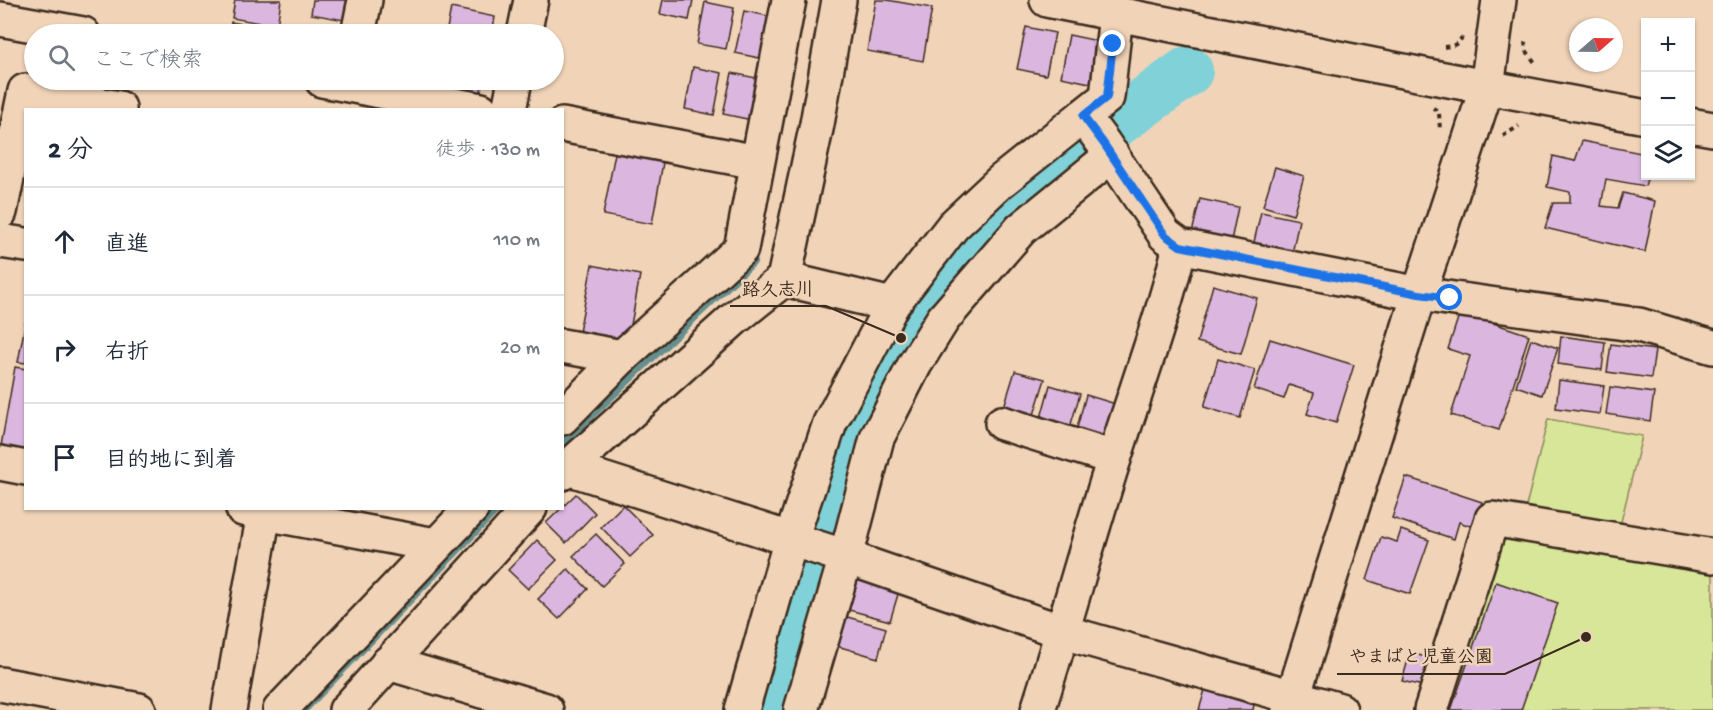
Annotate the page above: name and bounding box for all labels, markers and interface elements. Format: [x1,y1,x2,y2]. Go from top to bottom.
north arrow [1569,18,1623,72]
map controls [1641,18,1695,180]
button: + [1641,18,1695,72]
search box [24,24,564,90]
route end [1099,30,1125,56]
icon: search [45,41,78,74]
text: ここで検索 [93,49,203,75]
button: − [1641,72,1695,126]
button: layers [1641,126,1695,180]
text: 2 分 [48,137,93,168]
text: 徒歩 · 130 m [435,140,540,163]
icon: ahead [48,225,81,258]
text: 110 m [494,230,540,253]
text: 直進 [105,233,149,259]
callout: 路久志川 [730,270,826,306]
text: 路久志川 [742,280,814,302]
route start [1436,284,1462,310]
icon: right [48,333,81,366]
text: 20 m [500,338,540,361]
text: 右折 [105,341,149,367]
icon: arrive [48,441,81,474]
text: 目的地に到着 [105,449,237,475]
callout: やまばと児童公園 [1337,638,1505,674]
text: やまばと児童公園 [1349,647,1493,669]

